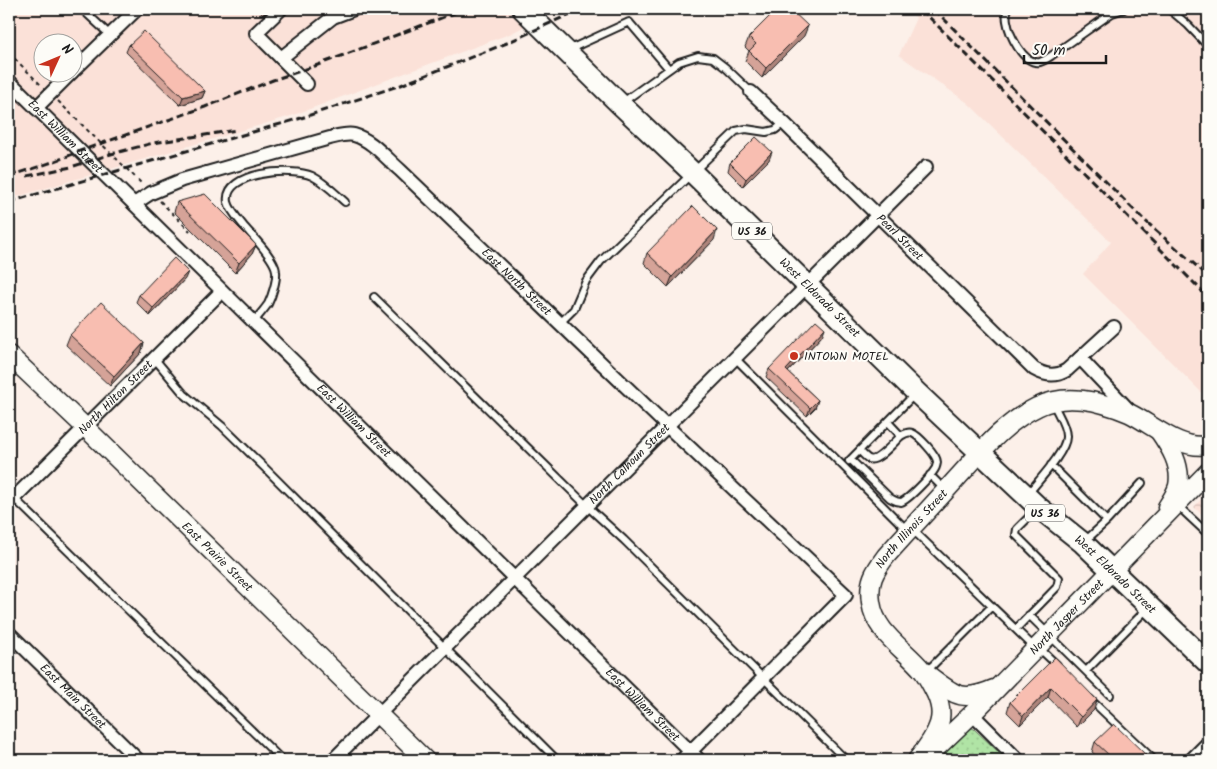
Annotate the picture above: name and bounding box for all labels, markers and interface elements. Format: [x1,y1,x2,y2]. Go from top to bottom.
north arrow [32,32,82,82]
scale bar [1024,32,1107,64]
text: N [56,39,78,61]
text: 50 m [1032,39,1066,63]
street label: East William Street [23,95,107,178]
street label: Pearl Street [872,210,928,265]
road number: US 36 [732,222,772,240]
street label: East North Street [477,244,556,321]
street label: West Eldorado Street [775,254,865,342]
place label: INTOWN MOTEL [804,347,889,366]
marker: INTOWN MOTEL [788,350,800,362]
street label: North Hilton Street [74,356,158,439]
street label: East William Street [312,379,396,462]
street label: North Calhoun Street [585,419,675,509]
street label: North Illinois Street [871,485,953,573]
road number: US 36 [1025,504,1065,522]
street label: East Prairie Street [177,517,257,597]
street label: West Eldorado Street [1070,531,1161,619]
street label: North Jasper Street [1025,575,1109,660]
street label: East Main Street [35,659,111,734]
street label: East William Street [600,663,684,747]

